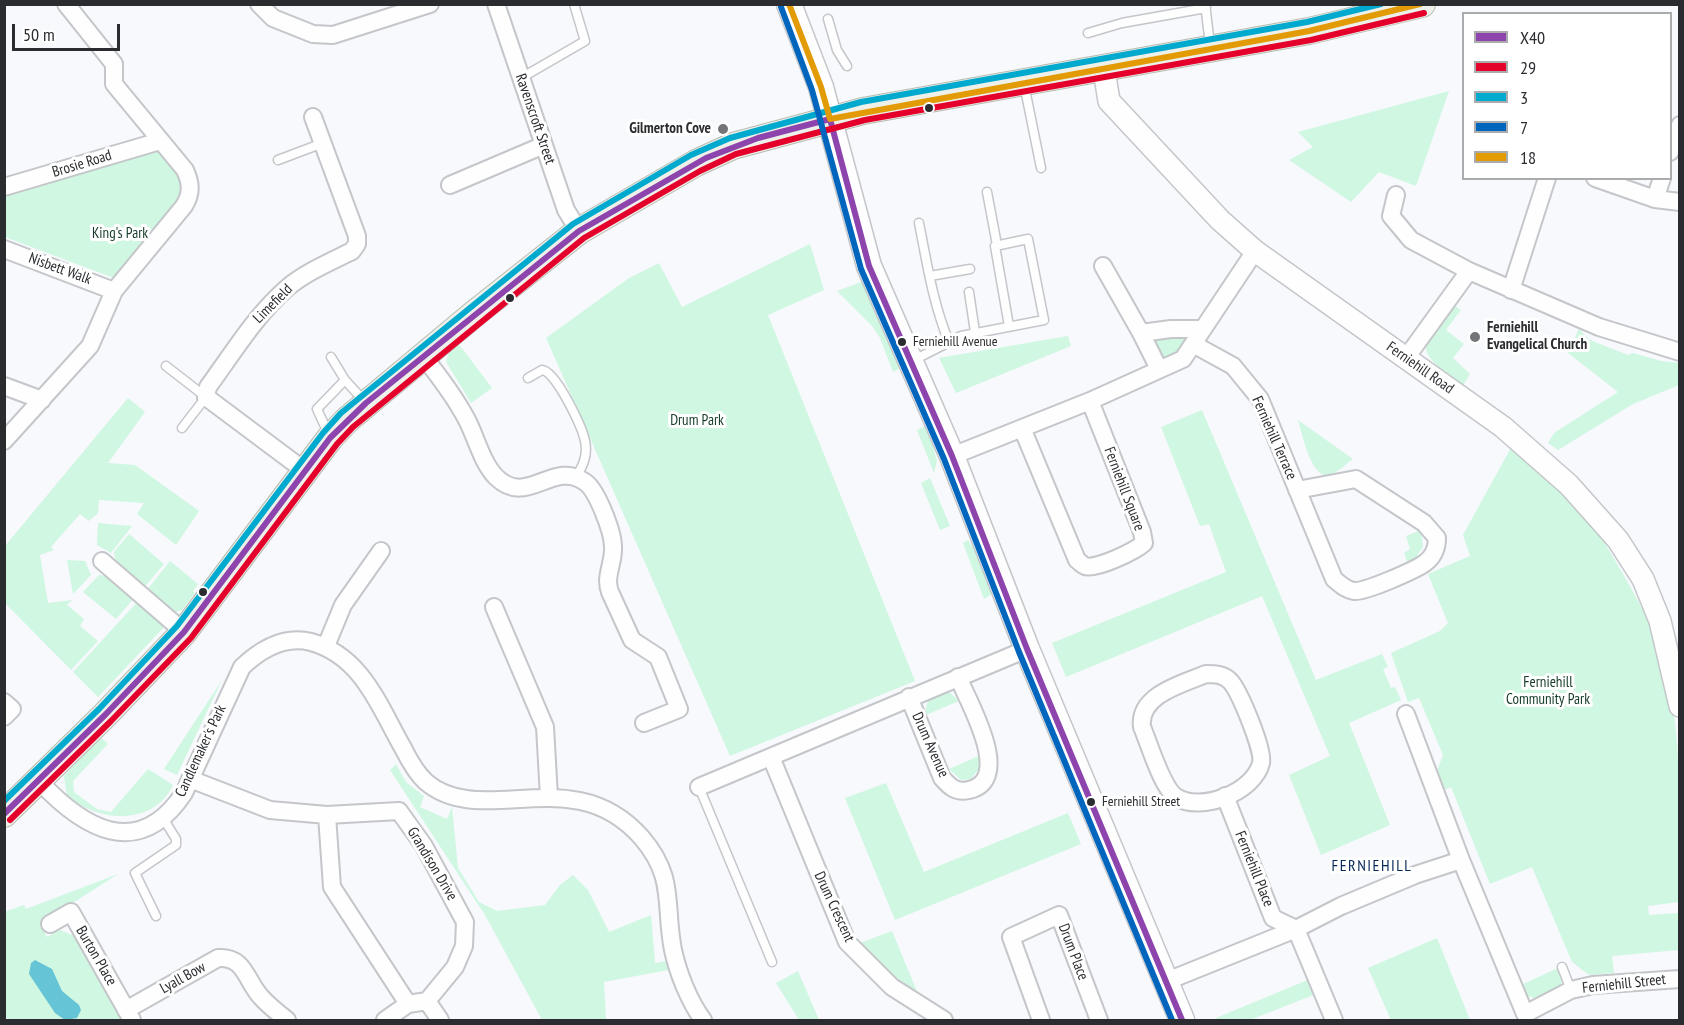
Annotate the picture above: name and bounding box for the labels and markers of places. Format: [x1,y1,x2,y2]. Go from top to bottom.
unlabelled marker [923,102,935,114]
place label: Gilmerton Cove [629,120,711,138]
marker: Gilmerton Cove [716,122,730,136]
unlabelled marker [504,292,516,304]
place label: Ferniehill Evangelical Church [1487,319,1587,354]
marker: Ferniehill Evangelical Church [1468,330,1482,344]
place label: Ferniehill Avenue [913,334,997,350]
marker: Ferniehill Avenue [896,336,908,348]
unlabelled marker [197,586,209,598]
place label: Ferniehill Street [1102,794,1180,810]
marker: Ferniehill Street [1085,796,1097,808]

